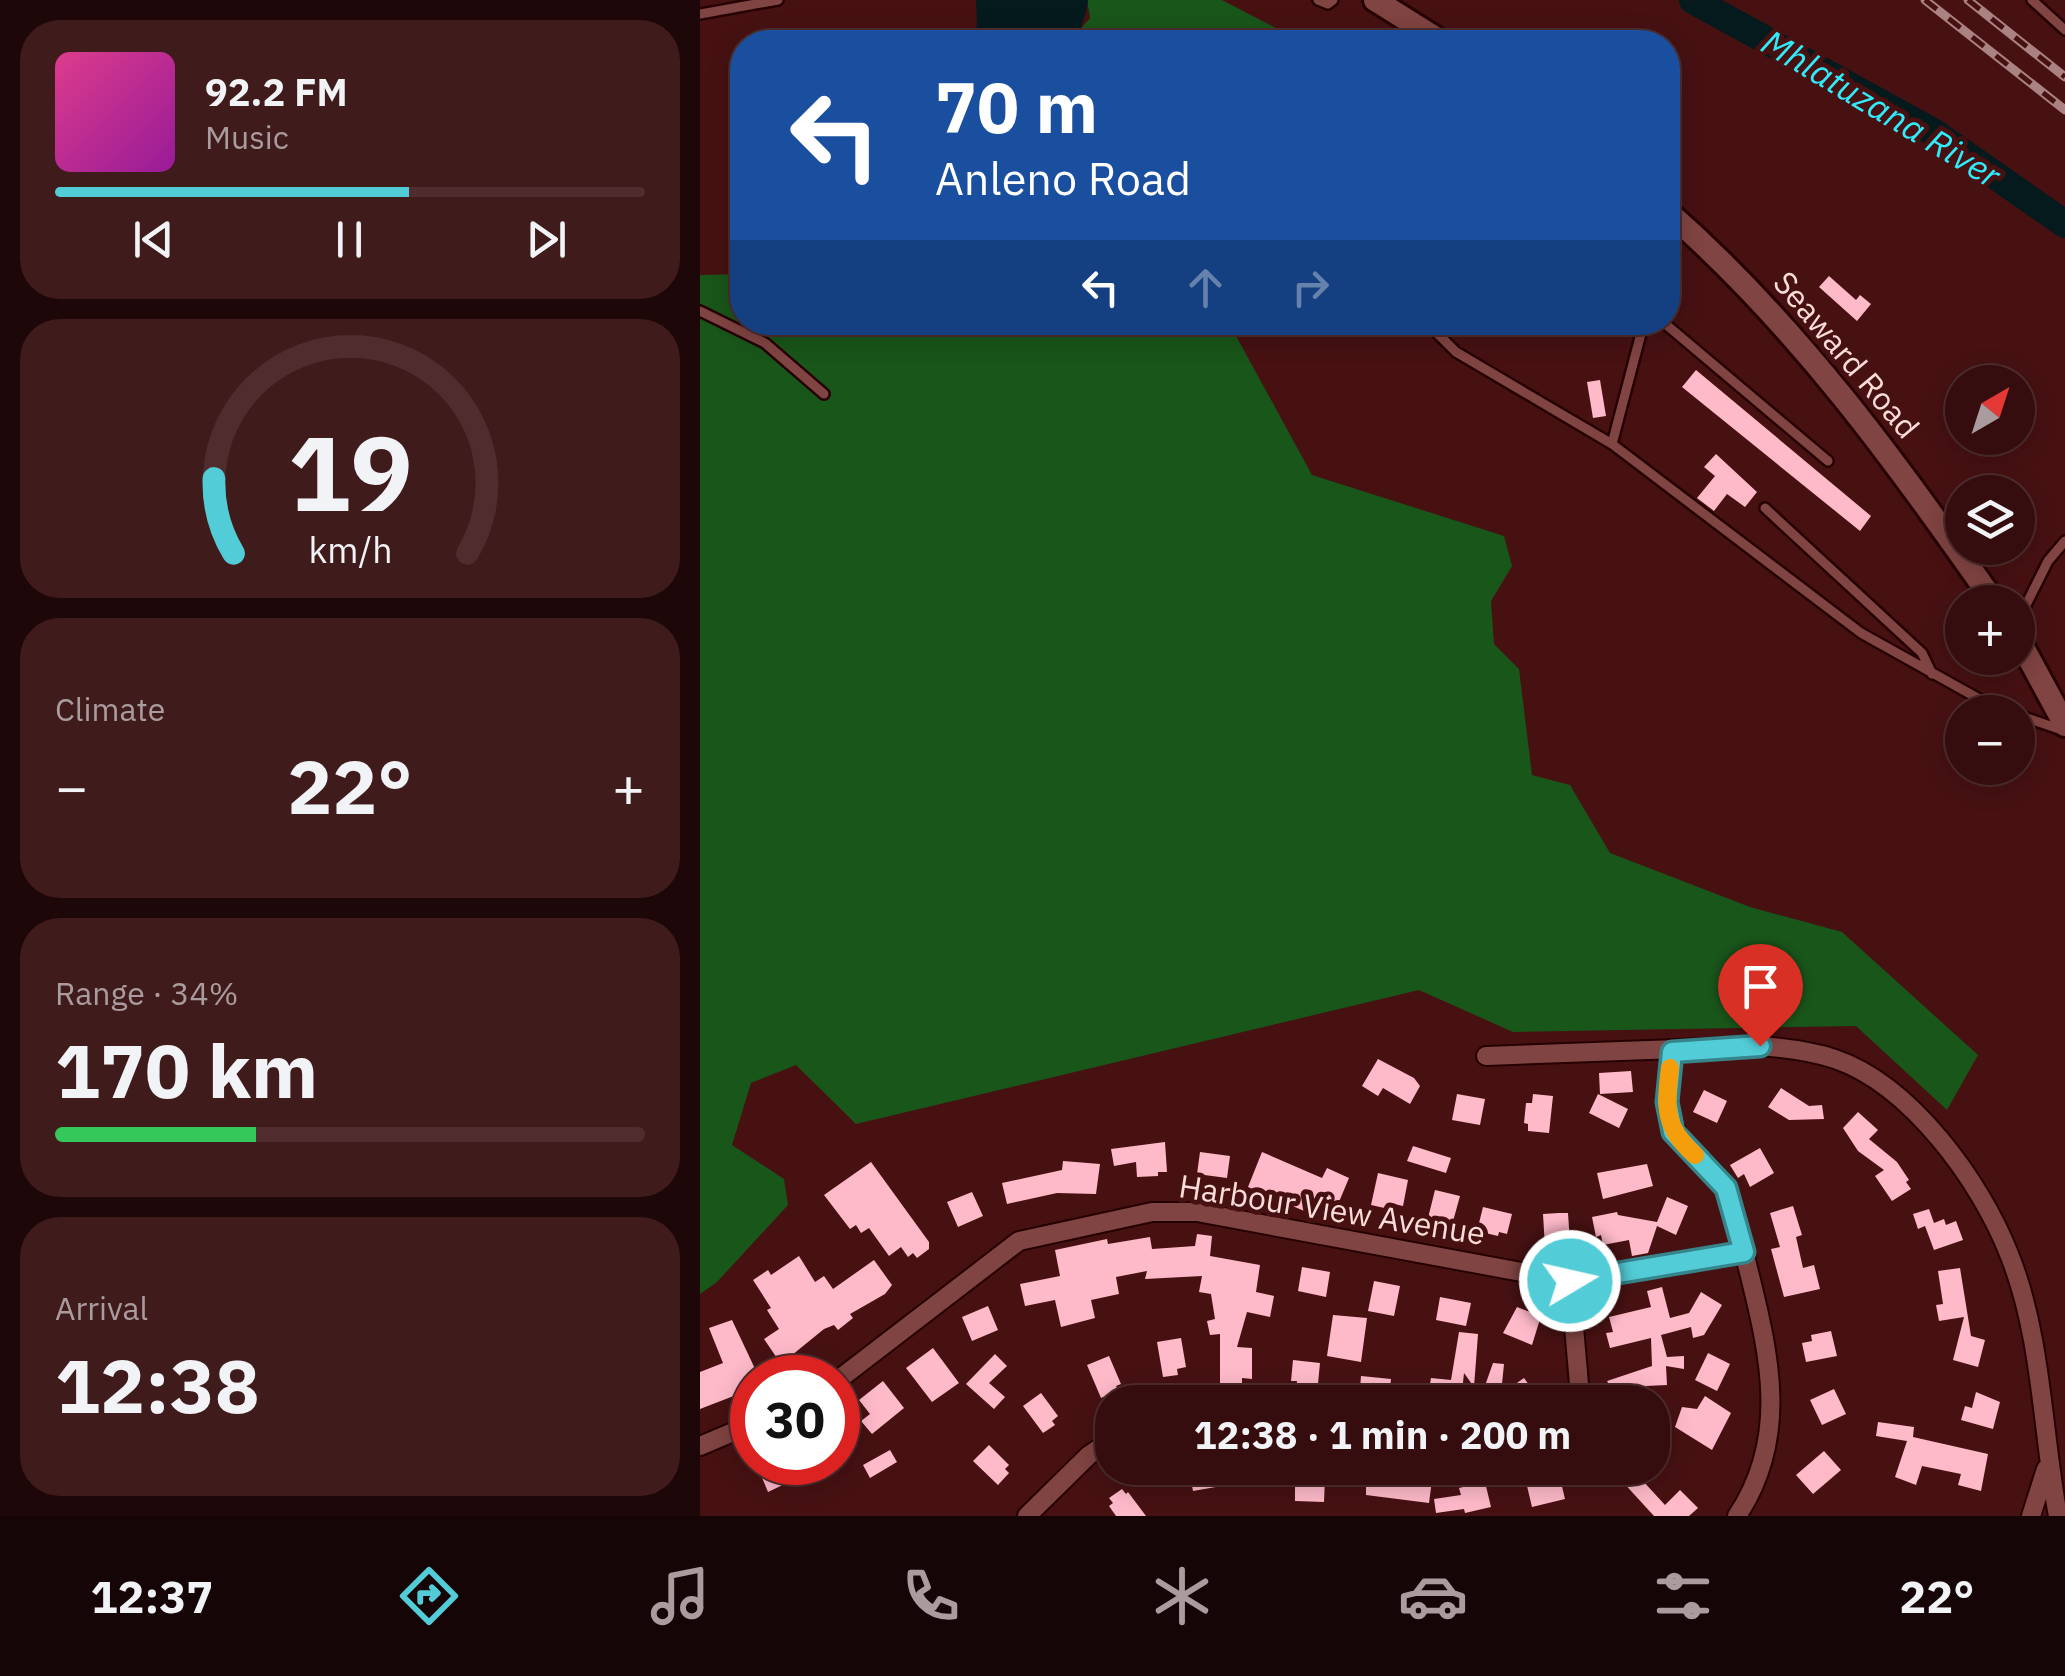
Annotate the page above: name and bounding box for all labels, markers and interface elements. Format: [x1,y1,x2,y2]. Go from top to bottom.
water label: Mhlatuzana River [1754,19,2010,198]
text: 70 m [935,61,1098,152]
text: 92.2 FM [205,67,348,116]
icon: left [770,70,900,200]
text: Music [205,116,289,158]
text: Anleno Road [935,149,1191,207]
icon: previous [126,212,181,267]
icon: pause [322,212,377,267]
icon: next [519,212,574,267]
icon: left [1073,260,1128,315]
icon: ahead [1178,260,1233,315]
icon: right [1283,260,1338,315]
street label: Seaward Road [1765,262,1929,447]
north arrow [1945,365,2035,455]
map controls [1945,365,2035,785]
text: 19 [288,404,412,540]
button: layers [1945,475,2035,565]
text: km/h [308,526,392,573]
button: + [1945,585,2035,675]
text: Climate [55,688,165,730]
button: − [1945,695,2035,785]
text: 22° [287,737,413,835]
text: − [55,751,88,822]
text: + [612,751,645,822]
pin [1718,944,1803,1047]
icon: arrive [1733,959,1788,1014]
text: Range · 34% [55,972,238,1014]
text: 170 km [55,1021,318,1119]
street label: Harbour View Avenue [1176,1164,1488,1254]
position arrow [1518,1229,1622,1333]
text: Arrival [55,1287,148,1329]
text: 12:38 [55,1336,260,1434]
speed limit sign: 30 [730,1355,860,1485]
text: 12:38 · 1 min · 200 m [1194,1410,1571,1459]
icon: directions [394,1561,464,1631]
icon: music [645,1561,715,1631]
icon: phone [896,1561,966,1631]
icon: climate [1147,1561,1217,1631]
icon: car [1398,1561,1468,1631]
icon: filters [1648,1561,1718,1631]
text: 12:37 [90,1567,213,1625]
text: 22° [1899,1567,1974,1625]

